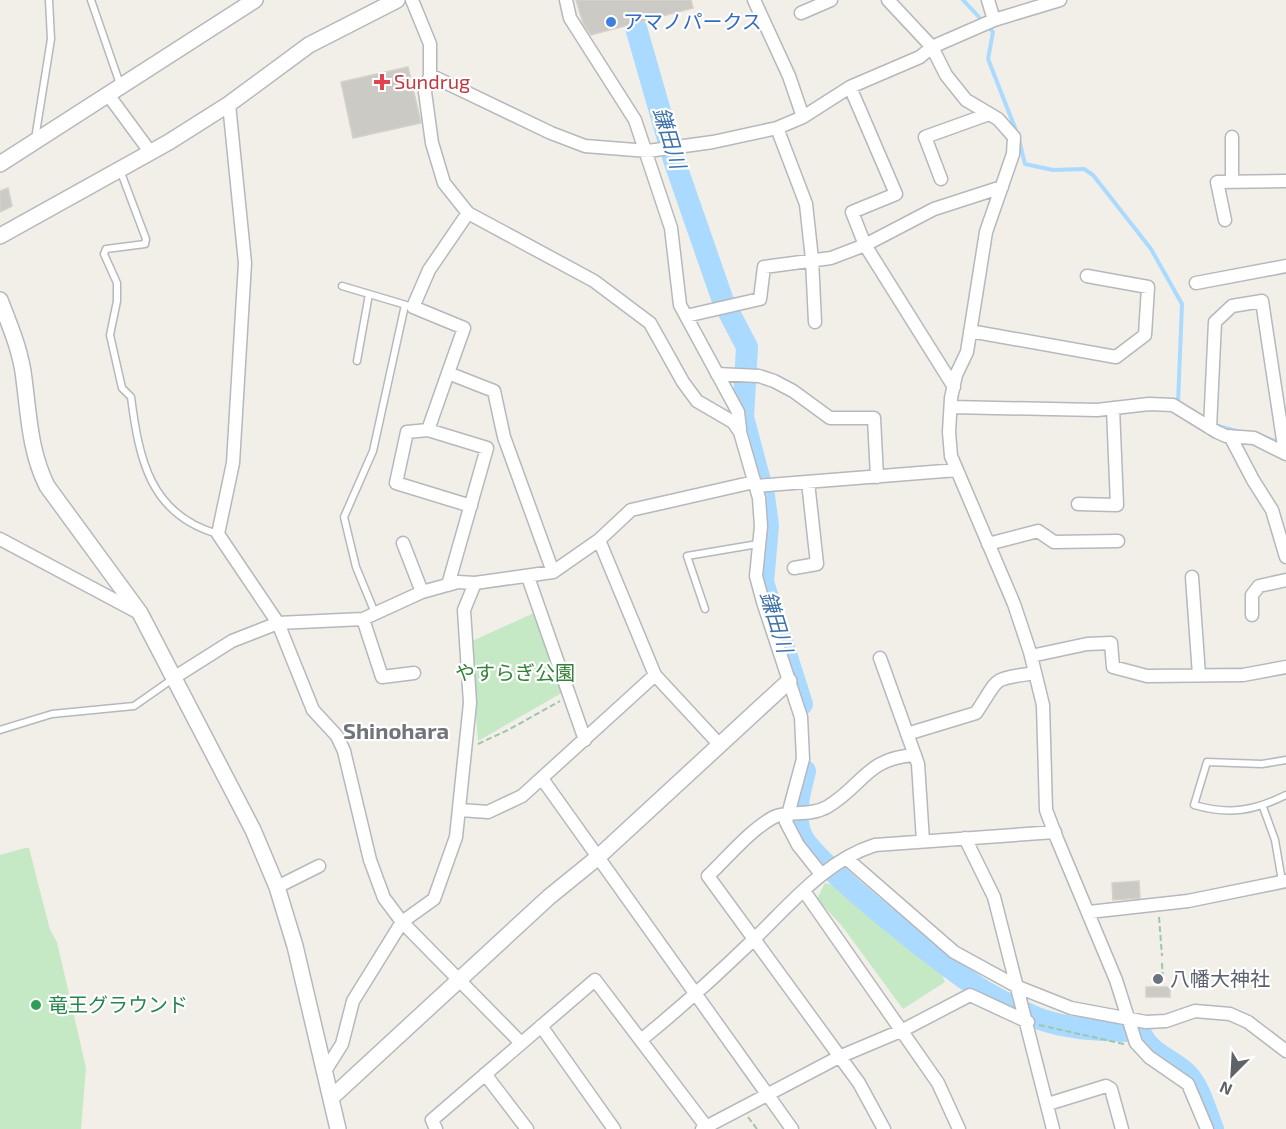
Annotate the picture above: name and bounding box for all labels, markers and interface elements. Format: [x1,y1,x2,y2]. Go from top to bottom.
place label: アマノパークス [623,9,762,33]
marker: アマノパークス [604,15,618,29]
place label: Sundrug [394,69,470,93]
marker: Sundrug [375,75,389,89]
water label: 鎌田川 [649,104,692,173]
water label: 鎌田川 [756,588,799,657]
park label: やすらぎ公園 [455,660,575,684]
district label: Shinohara [343,717,449,743]
place label: 八幡大神社 [1170,966,1270,990]
marker: 八幡大神社 [1151,972,1165,986]
place label: 竜王グラウンド [48,992,188,1016]
marker: 竜王グラウンド [29,998,43,1012]
north arrow [1202,1045,1262,1105]
text: N [1217,1078,1235,1100]

